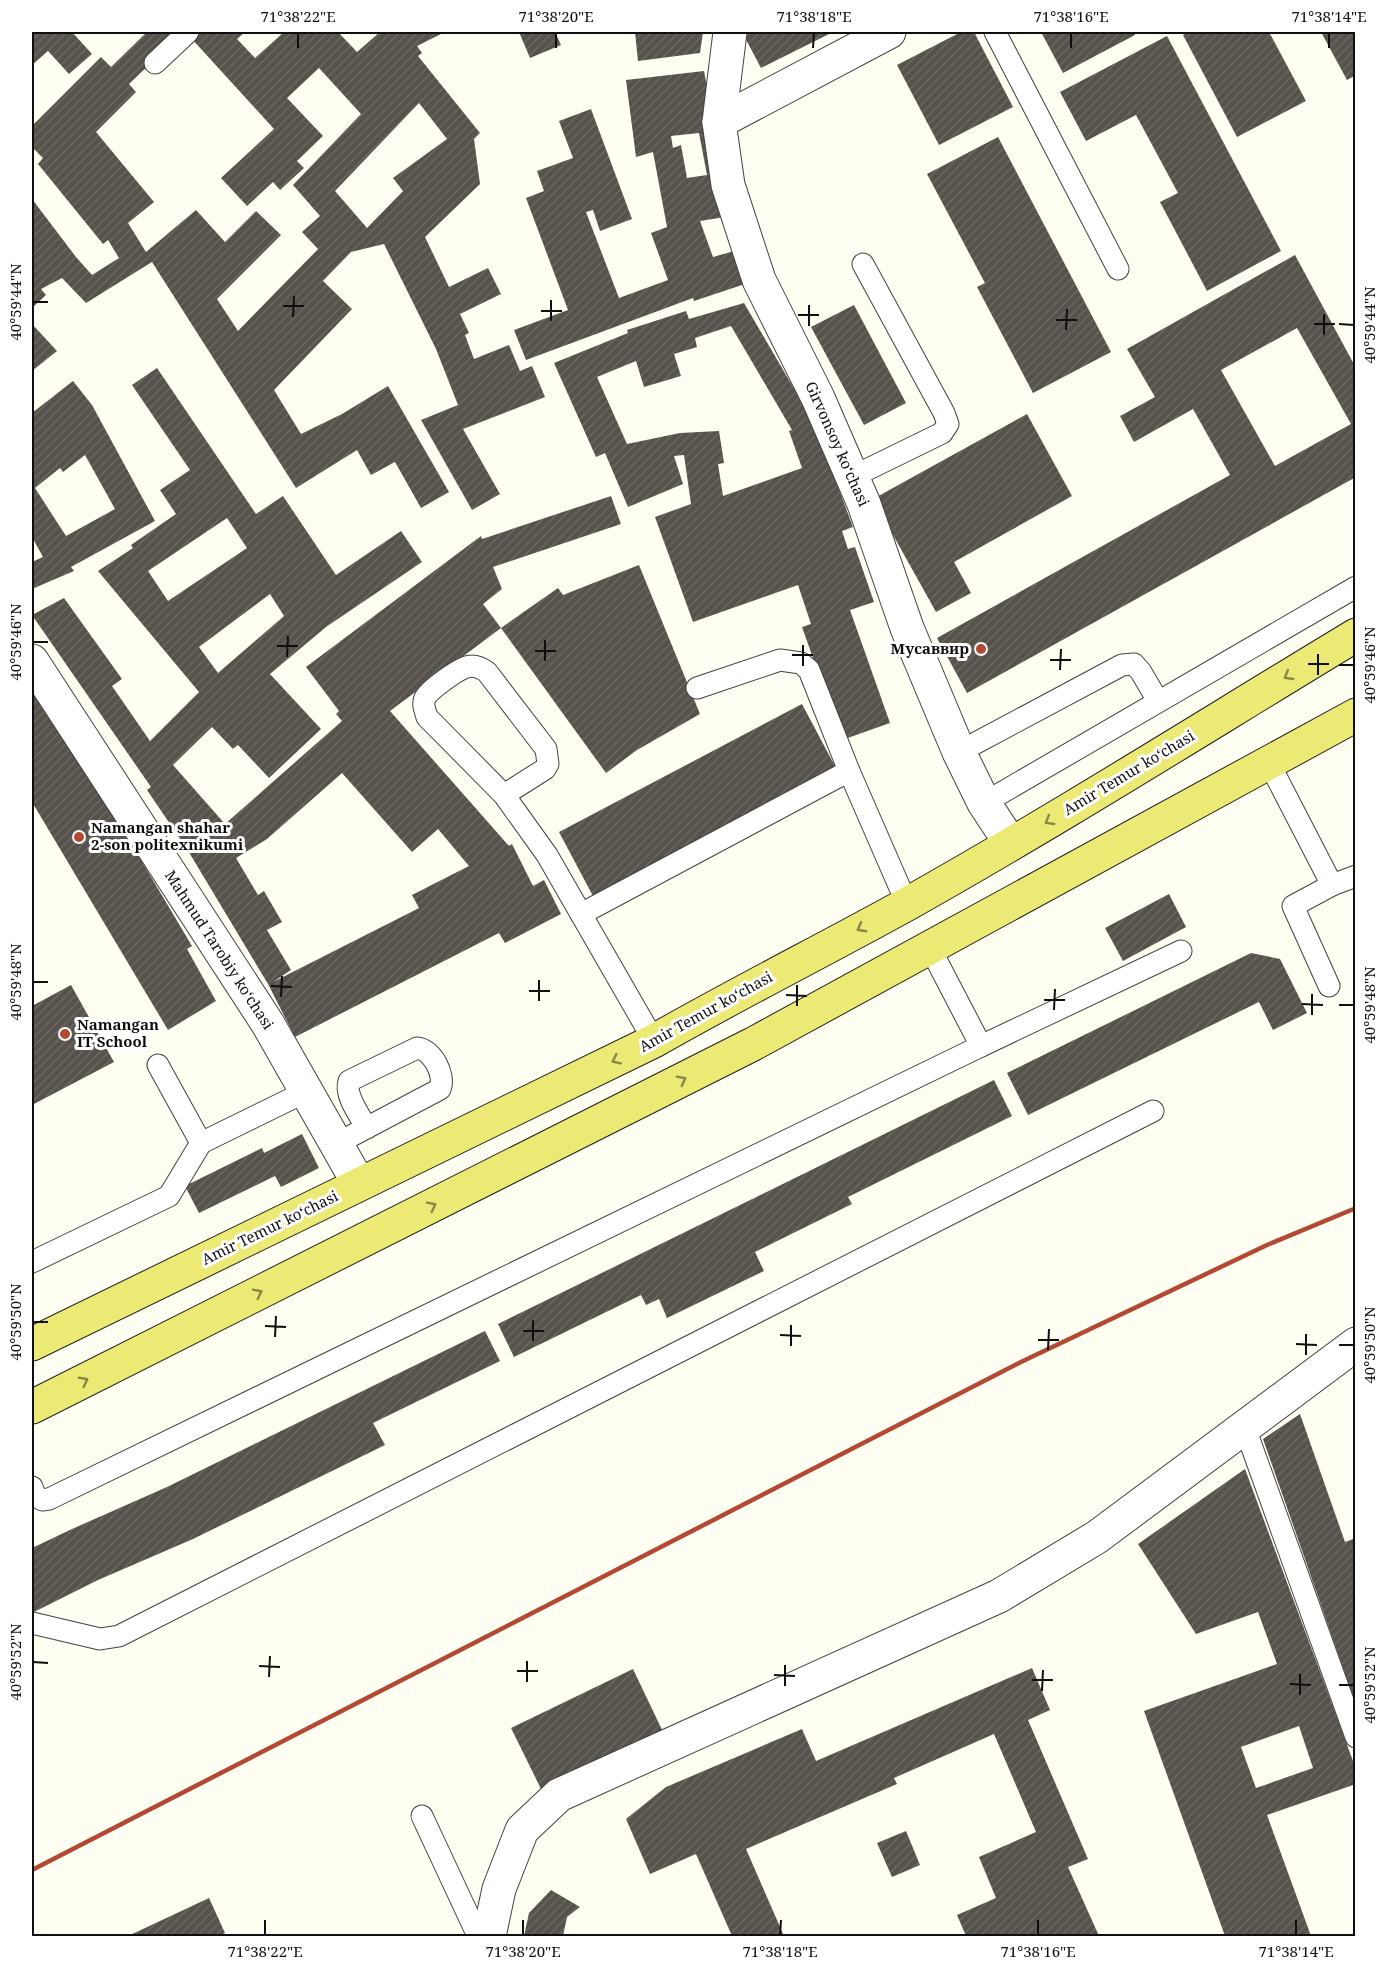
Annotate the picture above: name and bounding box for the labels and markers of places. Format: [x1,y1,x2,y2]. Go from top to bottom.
place label: Мусаввир [891,638,969,658]
marker: Мусаввир [974,642,988,656]
place label: Namangan shahar 2-son politexnikumi [91,817,244,854]
marker: Namangan shahar 2-son politexnikumi [72,830,86,844]
place label: Namangan IT School [77,1014,159,1051]
marker: Namangan IT School [58,1027,72,1041]

